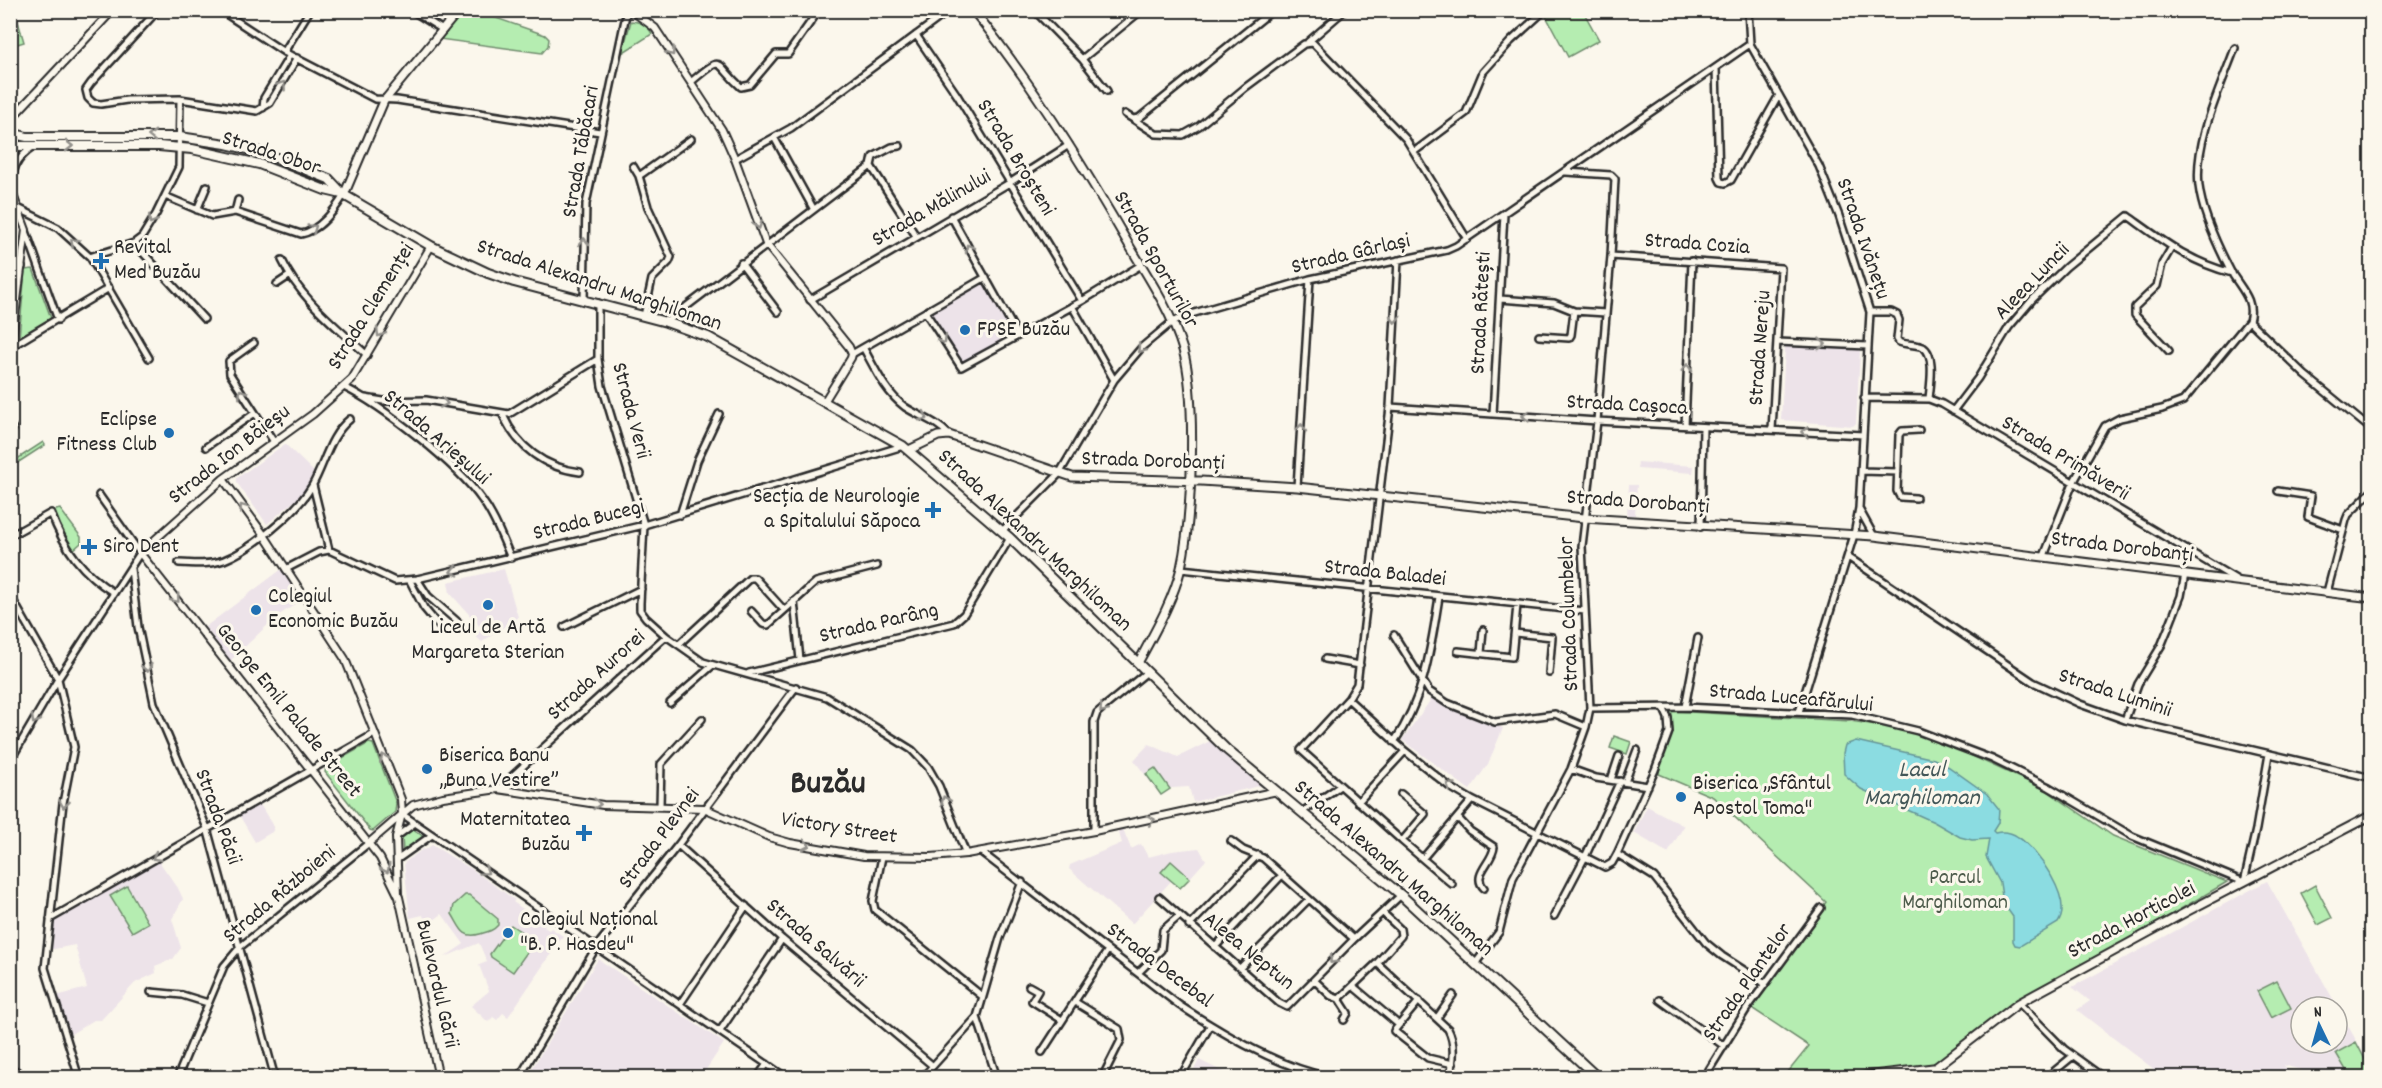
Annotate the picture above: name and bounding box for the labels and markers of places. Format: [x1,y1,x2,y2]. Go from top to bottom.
place label: Revital Med Buzău [114,233,201,289]
marker: Revital Med Buzău [92,252,110,270]
place label: FPSE Buzău [977,315,1070,346]
marker: FPSE Buzău [958,323,972,337]
place label: Eclipse Fitness Club [57,405,157,461]
marker: Eclipse Fitness Club [162,426,176,440]
place label: Secția de Neurologie a Spitalului Săpoca [753,482,921,538]
marker: Secția de Neurologie a Spitalului Săpoca [924,501,942,519]
place label: Siro Dent [103,532,179,563]
marker: Siro Dent [80,538,98,556]
place label: Colegiul Economic Buzău [268,582,398,638]
marker: Liceul de Artă Margareta Sterian [481,598,495,612]
marker: Colegiul Economic Buzău [249,603,263,617]
place label: Liceul de Artă Margareta Sterian [412,613,564,669]
place label: Biserica Banu „Buna Vestire” [439,741,559,797]
marker: Biserica Banu „Buna Vestire” [420,762,434,776]
place label: Biserica „Sfântul Apostol Toma" [1693,769,1831,825]
marker: Biserica „Sfântul Apostol Toma" [1674,790,1688,804]
place label: Maternitatea Buzău [460,805,571,861]
marker: Maternitatea Buzău [575,824,593,842]
place label: Colegiul Național "B. P. Hasdeu" [520,905,658,961]
marker: Colegiul Național "B. P. Hasdeu" [501,926,515,940]

